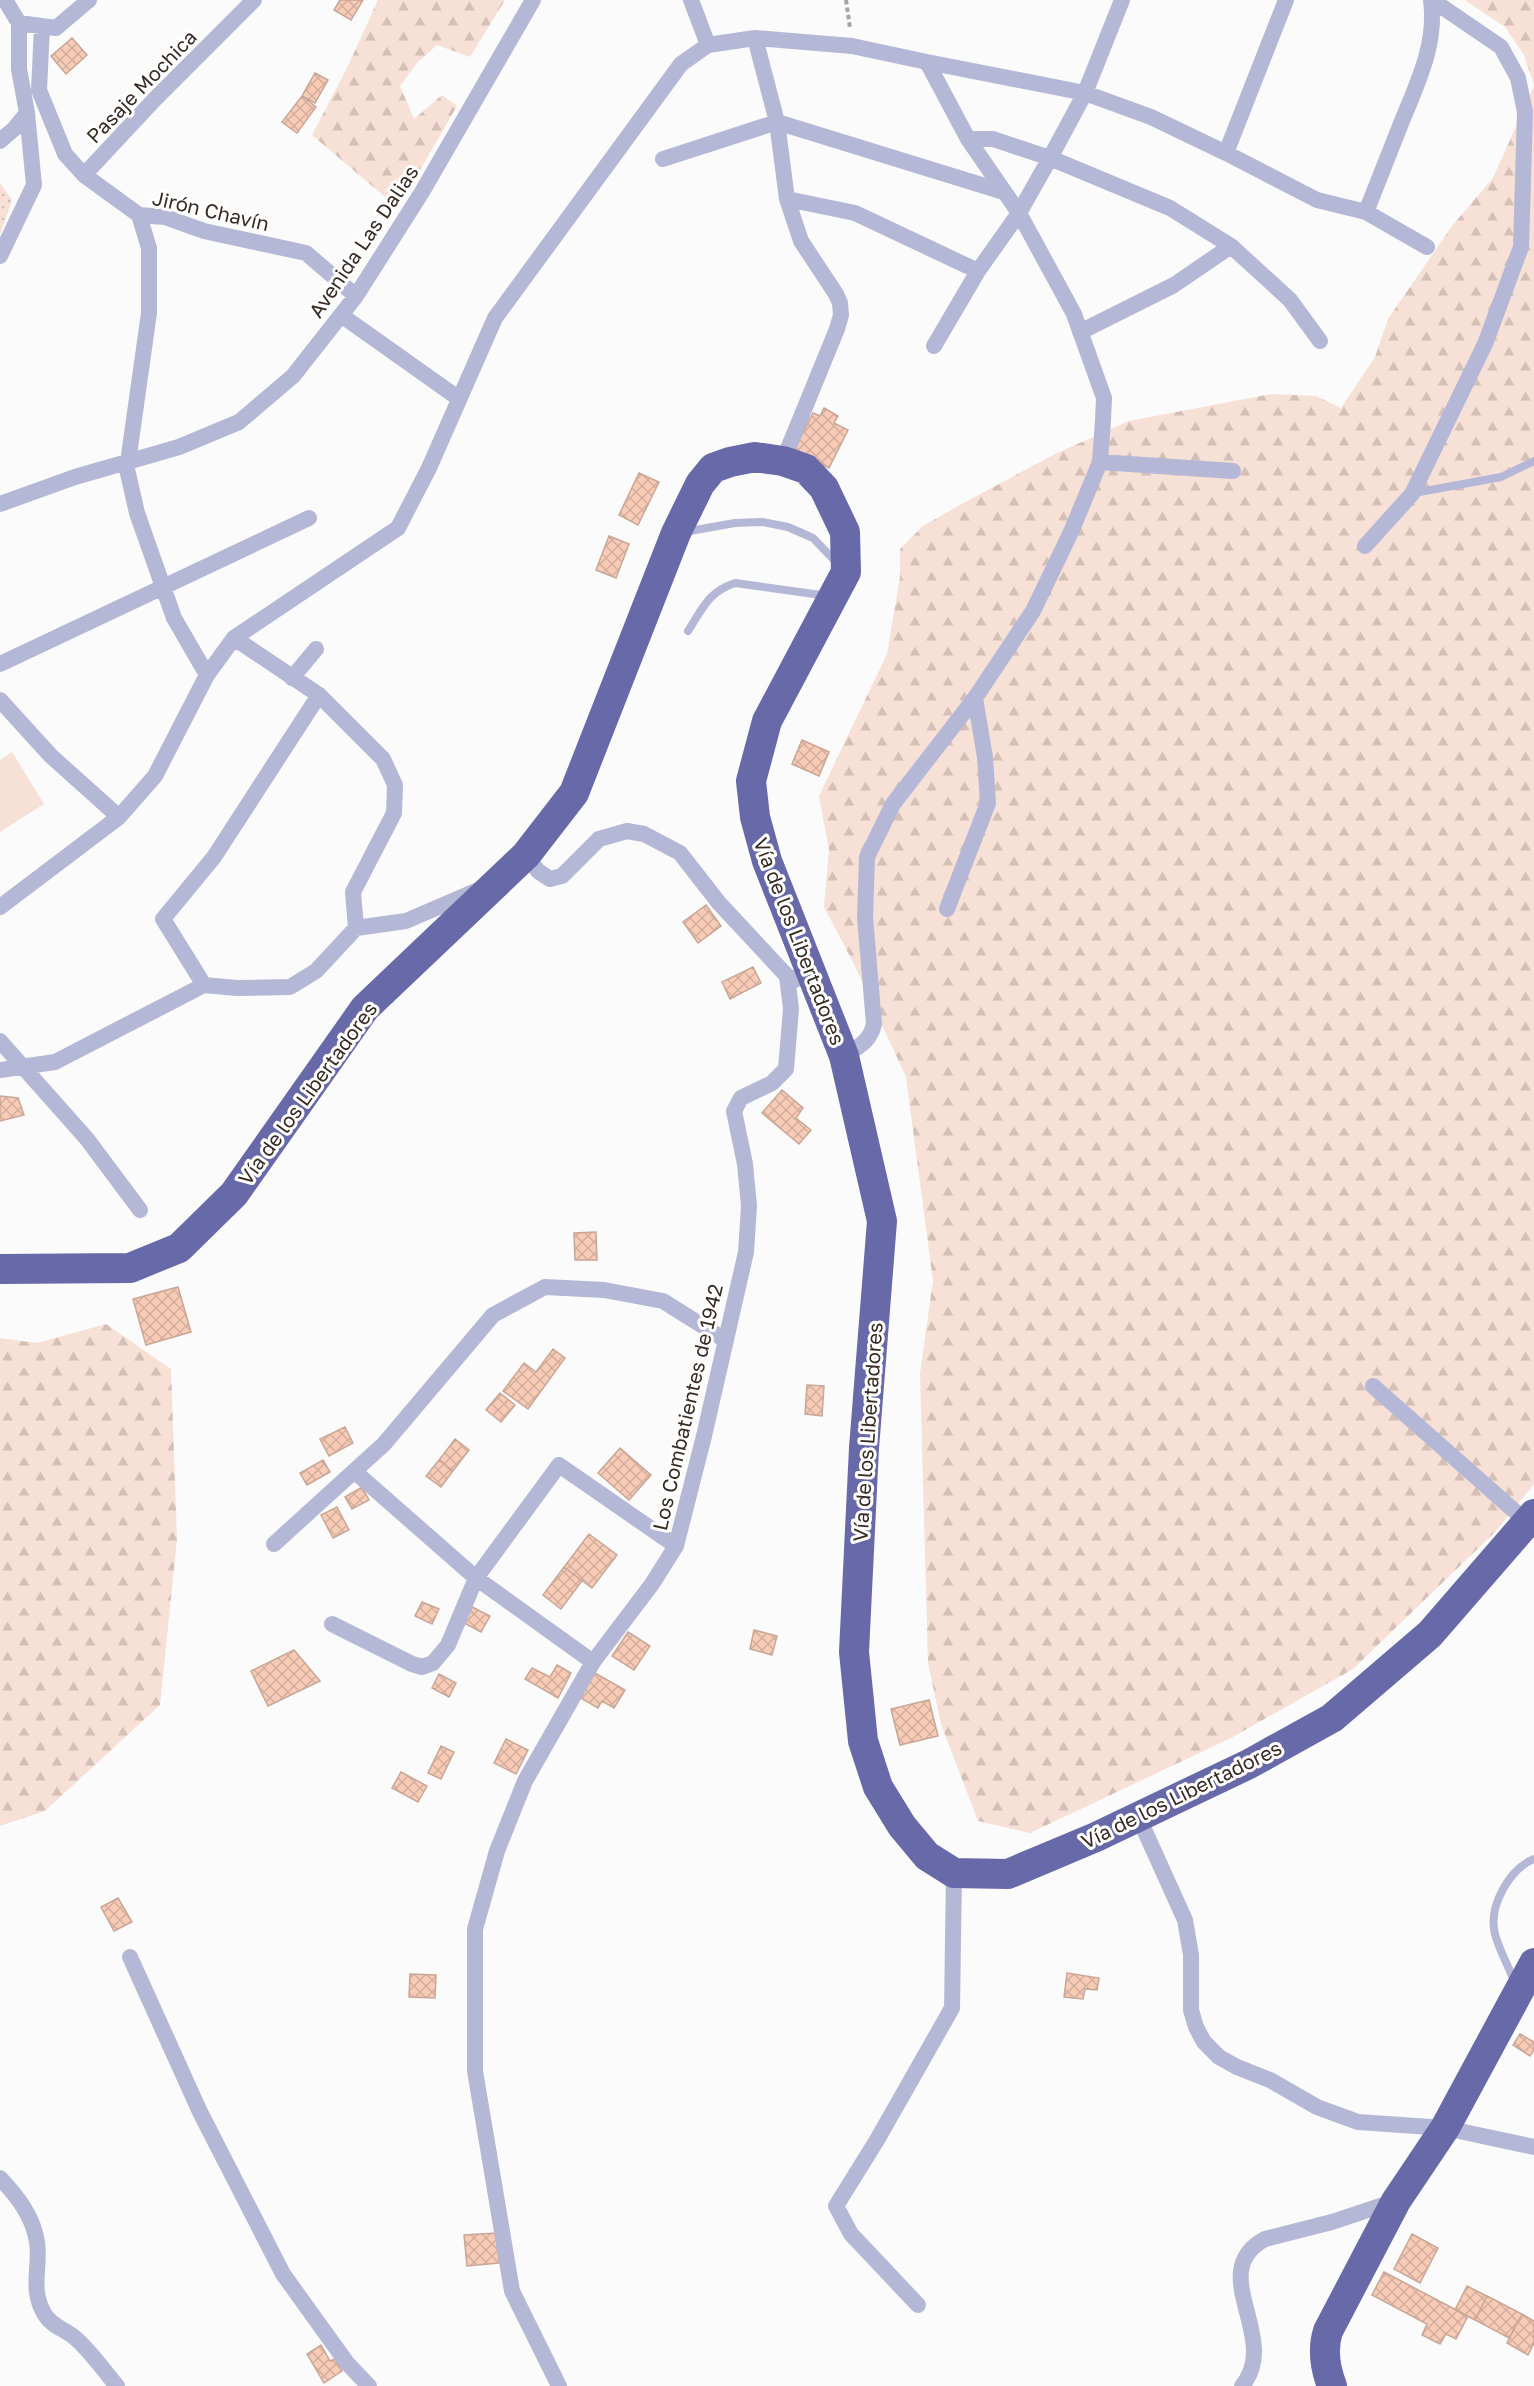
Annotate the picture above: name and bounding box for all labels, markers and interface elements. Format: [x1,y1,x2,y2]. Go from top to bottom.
street label: Pasaje Mochica [81,24,201,148]
street label: Avenida Las Dalias [303,160,423,322]
street label: Jirón Chavín [150,185,272,235]
street label: Vía de los Libertadores [749,834,851,1048]
street label: Vía de los Libertadores [233,997,381,1189]
street label: Los Combatientes de 1942 [647,1281,727,1533]
street label: Vía de los Libertadores [847,1321,887,1543]
street label: Vía de los Libertadores [1077,1735,1285,1853]

